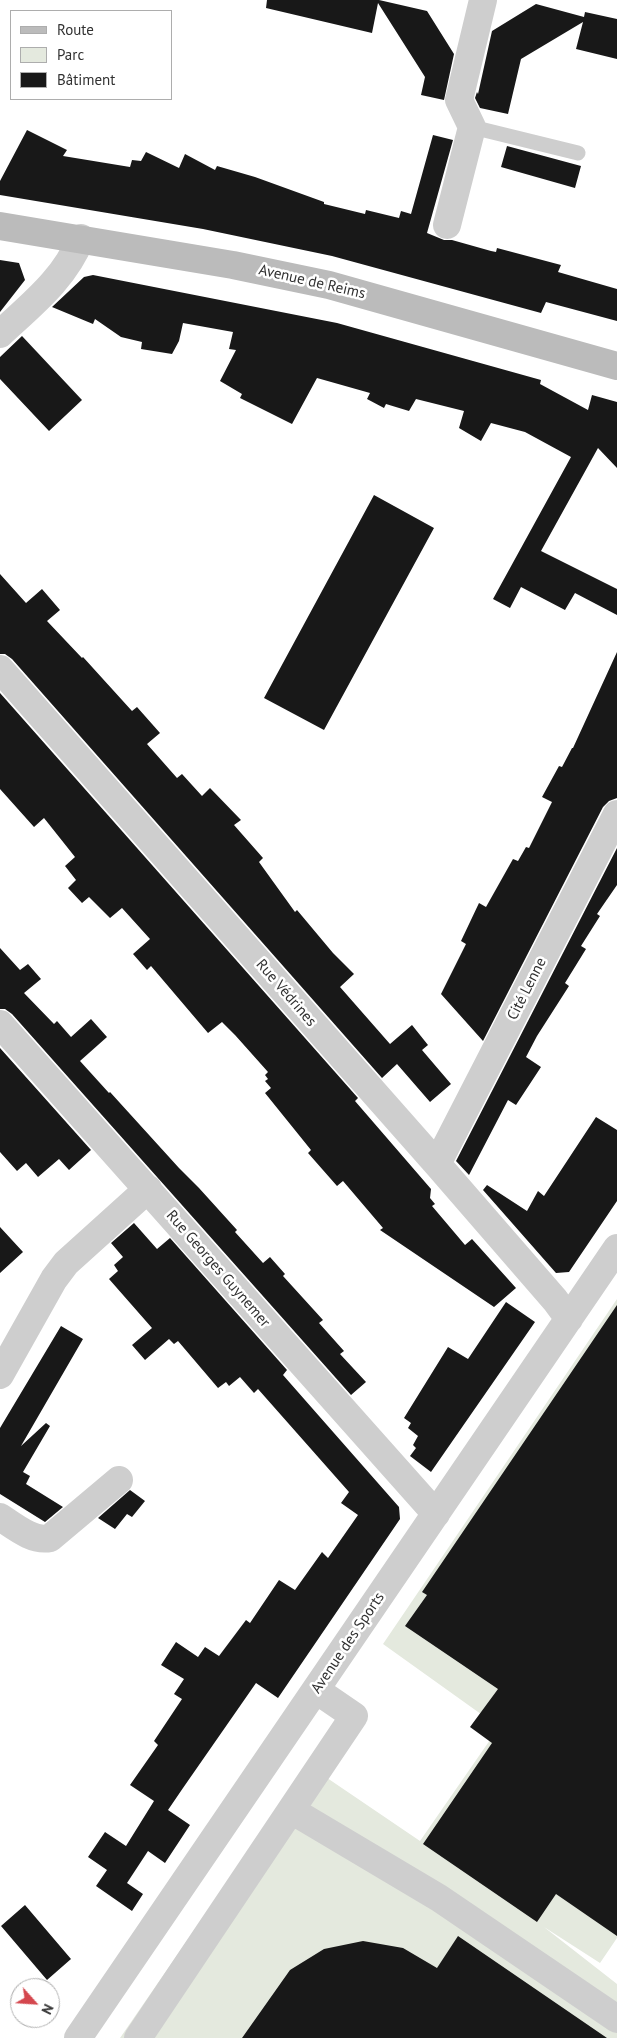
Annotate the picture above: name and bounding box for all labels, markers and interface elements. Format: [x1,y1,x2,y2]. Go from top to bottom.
legend [10,10,172,100]
text: Route [57,20,94,39]
text: Parc [57,45,84,64]
text: Bâtiment [57,70,115,89]
street label: Avenue de Reims [257,261,367,303]
street label: Cité Lenne [504,955,550,1023]
street label: Rue Védrines [252,956,320,1030]
street label: Rue Georges Guynemer [162,1207,274,1331]
street label: Avenue des Sports [308,1589,388,1697]
north arrow [10,1978,60,2028]
text: N [37,2001,58,2017]

